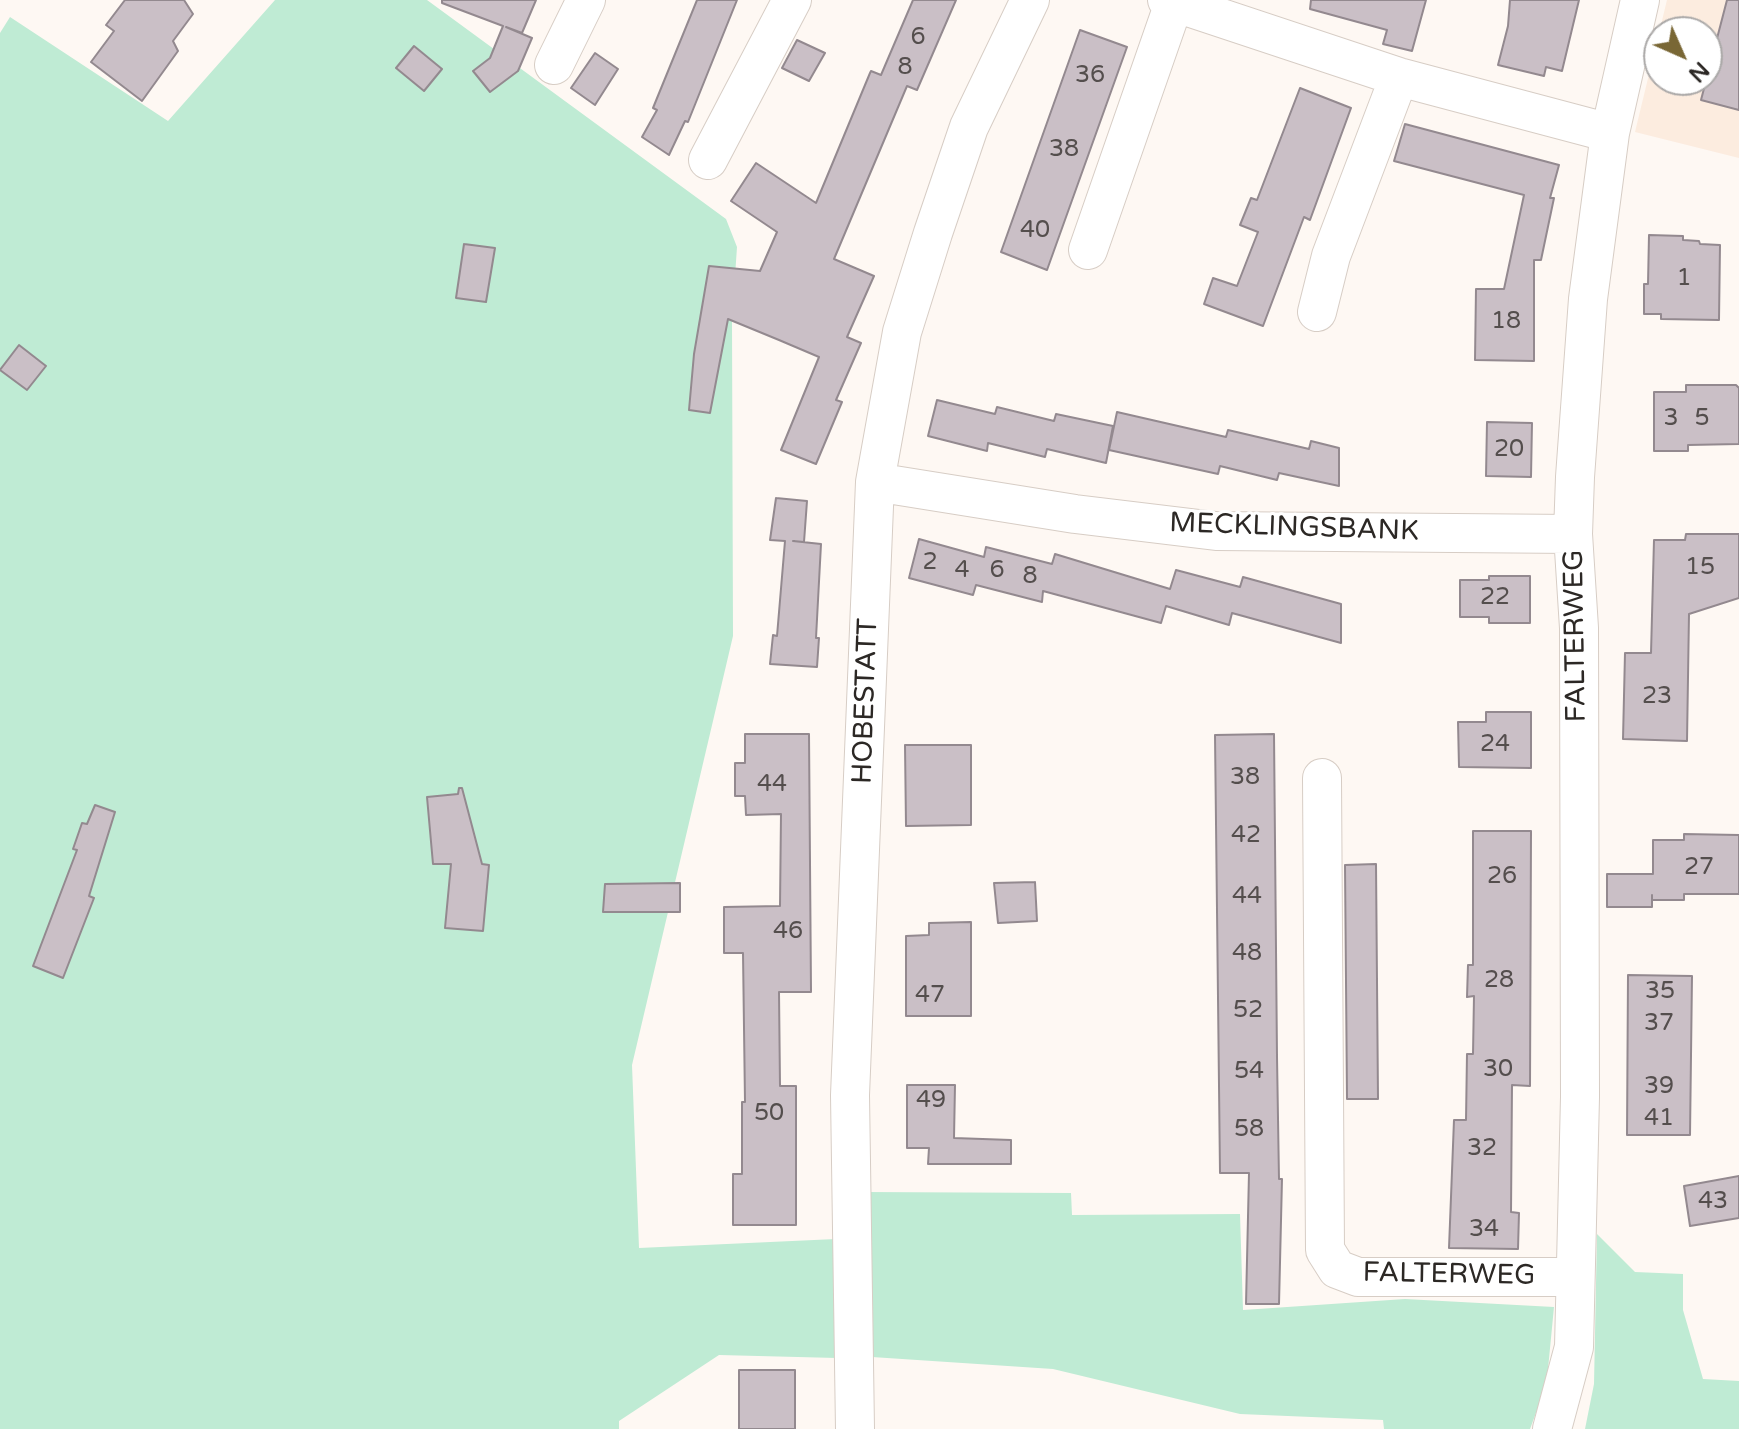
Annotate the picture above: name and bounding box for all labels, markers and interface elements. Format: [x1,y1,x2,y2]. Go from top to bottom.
north arrow [1643,16,1723,96]
house number: 6 [910,24,926,52]
house number: 8 [897,54,913,82]
text: N [1683,56,1714,87]
house number: 36 [1075,62,1105,90]
house number: 38 [1049,136,1079,164]
house number: 40 [1020,217,1050,245]
house number: 1 [1676,265,1692,293]
house number: 18 [1491,308,1521,336]
house number: 3 [1663,405,1679,433]
house number: 5 [1694,405,1710,433]
house number: 20 [1494,436,1524,464]
street label: MECKLINGSBANK [1169,507,1419,549]
house number: 2 [922,549,938,577]
street label: FALTERWEG [1558,549,1594,723]
house number: 15 [1685,554,1715,582]
house number: 4 [954,557,970,585]
house number: 6 [989,557,1005,585]
house number: 8 [1022,563,1038,591]
house number: 22 [1480,584,1510,612]
street label: HOBESTATT [846,618,886,784]
house number: 23 [1642,683,1672,711]
house number: 24 [1480,731,1510,759]
house number: 38 [1230,764,1260,792]
house number: 44 [757,771,787,799]
house number: 42 [1231,822,1261,850]
house number: 27 [1684,854,1714,882]
house number: 26 [1487,863,1517,891]
house number: 44 [1232,883,1262,911]
house number: 46 [773,918,803,946]
house number: 48 [1232,940,1262,968]
house number: 28 [1484,967,1514,995]
house number: 35 [1645,978,1675,1006]
house number: 47 [915,982,945,1010]
house number: 52 [1233,997,1263,1025]
house number: 37 [1644,1010,1674,1038]
house number: 30 [1483,1056,1513,1084]
house number: 54 [1234,1058,1264,1086]
house number: 39 [1644,1073,1674,1101]
house number: 49 [916,1087,946,1115]
house number: 50 [754,1100,784,1128]
house number: 41 [1644,1105,1674,1133]
house number: 58 [1234,1116,1264,1144]
house number: 32 [1467,1135,1497,1163]
house number: 43 [1698,1188,1728,1216]
house number: 34 [1469,1216,1499,1244]
street label: FALTERWEG [1362,1257,1536,1293]

